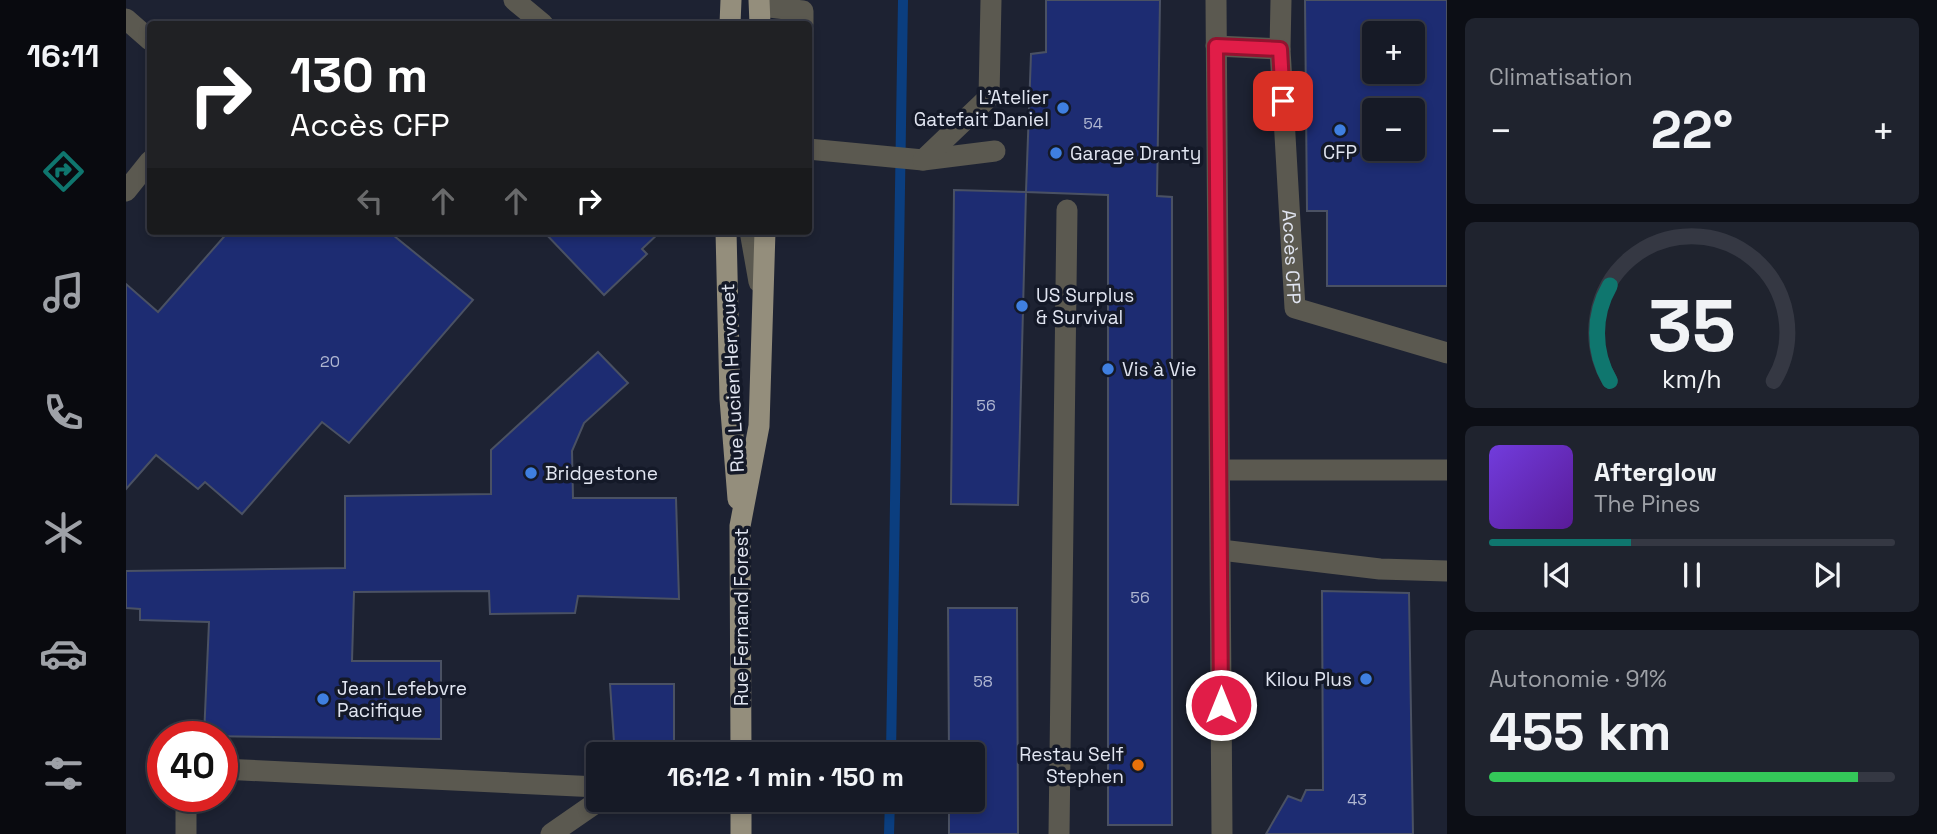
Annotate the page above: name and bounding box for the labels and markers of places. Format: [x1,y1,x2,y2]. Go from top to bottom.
pin [1253,71,1313,131]
place label: L'Atelier Gatefait Daniel [914,85,1049,132]
marker: L'Atelier Gatefait Daniel [1055,100,1071,116]
marker: CFP [1332,122,1348,138]
place label: CFP [1323,140,1357,165]
place label: Garage Dranty [1070,141,1201,166]
marker: Garage Dranty [1048,145,1064,161]
place label: US Surplus & Survival [1036,283,1134,330]
marker: US Surplus & Survival [1014,298,1030,314]
place label: Vis à Vie [1122,357,1197,382]
marker: Vis à Vie [1100,361,1116,377]
place label: Bridgestone [545,461,658,486]
marker: Bridgestone [523,465,539,481]
place label: Kilou Plus [1265,667,1352,692]
marker: Kilou Plus [1358,671,1374,687]
place label: Jean Lefebvre Pacifique [337,676,467,723]
marker: Jean Lefebvre Pacifique [315,691,331,707]
place label: Restau Self Stephen [1019,742,1124,789]
marker: Restau Self Stephen [1130,757,1146,773]

